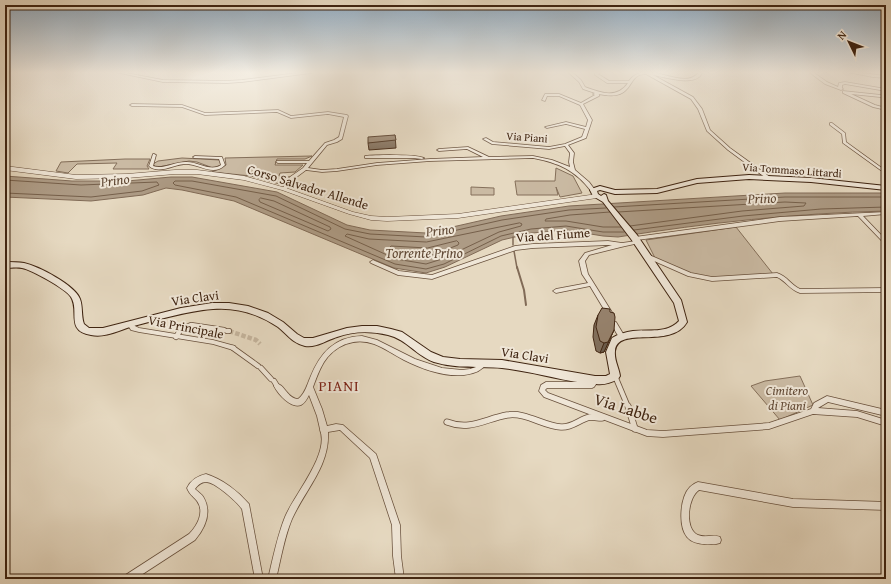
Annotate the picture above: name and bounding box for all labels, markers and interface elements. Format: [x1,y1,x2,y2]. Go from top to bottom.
north arrow [829,22,869,62]
text: N [833,27,850,43]
street label: Via Piani [506,128,548,146]
street label: Via Tommaso Littardi [742,159,842,181]
street label: Corso Salvador Allende [245,160,371,214]
water label: Prino [99,168,130,192]
water label: Prino [746,188,777,209]
water label: Prino [424,219,455,242]
street label: Via del Fiume [515,223,591,247]
water label: Torrente Prino [385,243,463,263]
street label: Via Clavi [170,285,220,311]
street label: Via Principale [146,310,226,344]
street label: Via Clavi [500,342,551,368]
district label: PIANI [318,375,360,396]
park label: Cimitero di Piani [766,381,809,415]
street label: Via Labbe [591,386,661,430]

